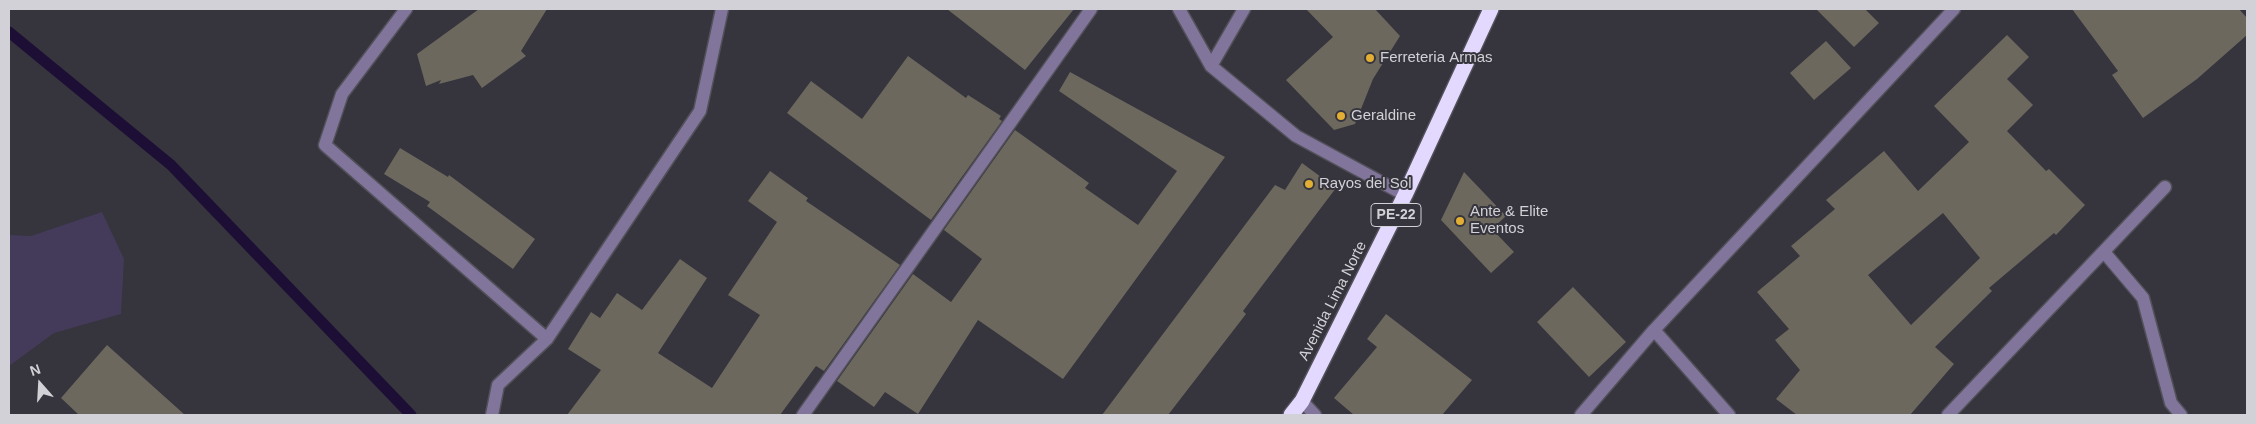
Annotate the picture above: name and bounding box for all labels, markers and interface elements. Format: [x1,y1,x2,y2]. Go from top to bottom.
place label: Ferreteria Armas [1380,49,1493,67]
marker: Ferreteria Armas [1364,52,1376,64]
place label: Geraldine [1351,107,1416,125]
marker: Geraldine [1335,110,1347,122]
place label: Rayos del Sol [1319,175,1412,193]
marker: Rayos del Sol [1303,178,1315,190]
place label: Ante & Elite Eventos [1470,203,1548,238]
road number: PE-22 [1371,204,1421,226]
marker: Ante & Elite Eventos [1454,215,1466,227]
street label: Avenida Lima Norte [1295,238,1371,364]
north arrow [15,359,65,409]
text: N [28,361,43,379]

